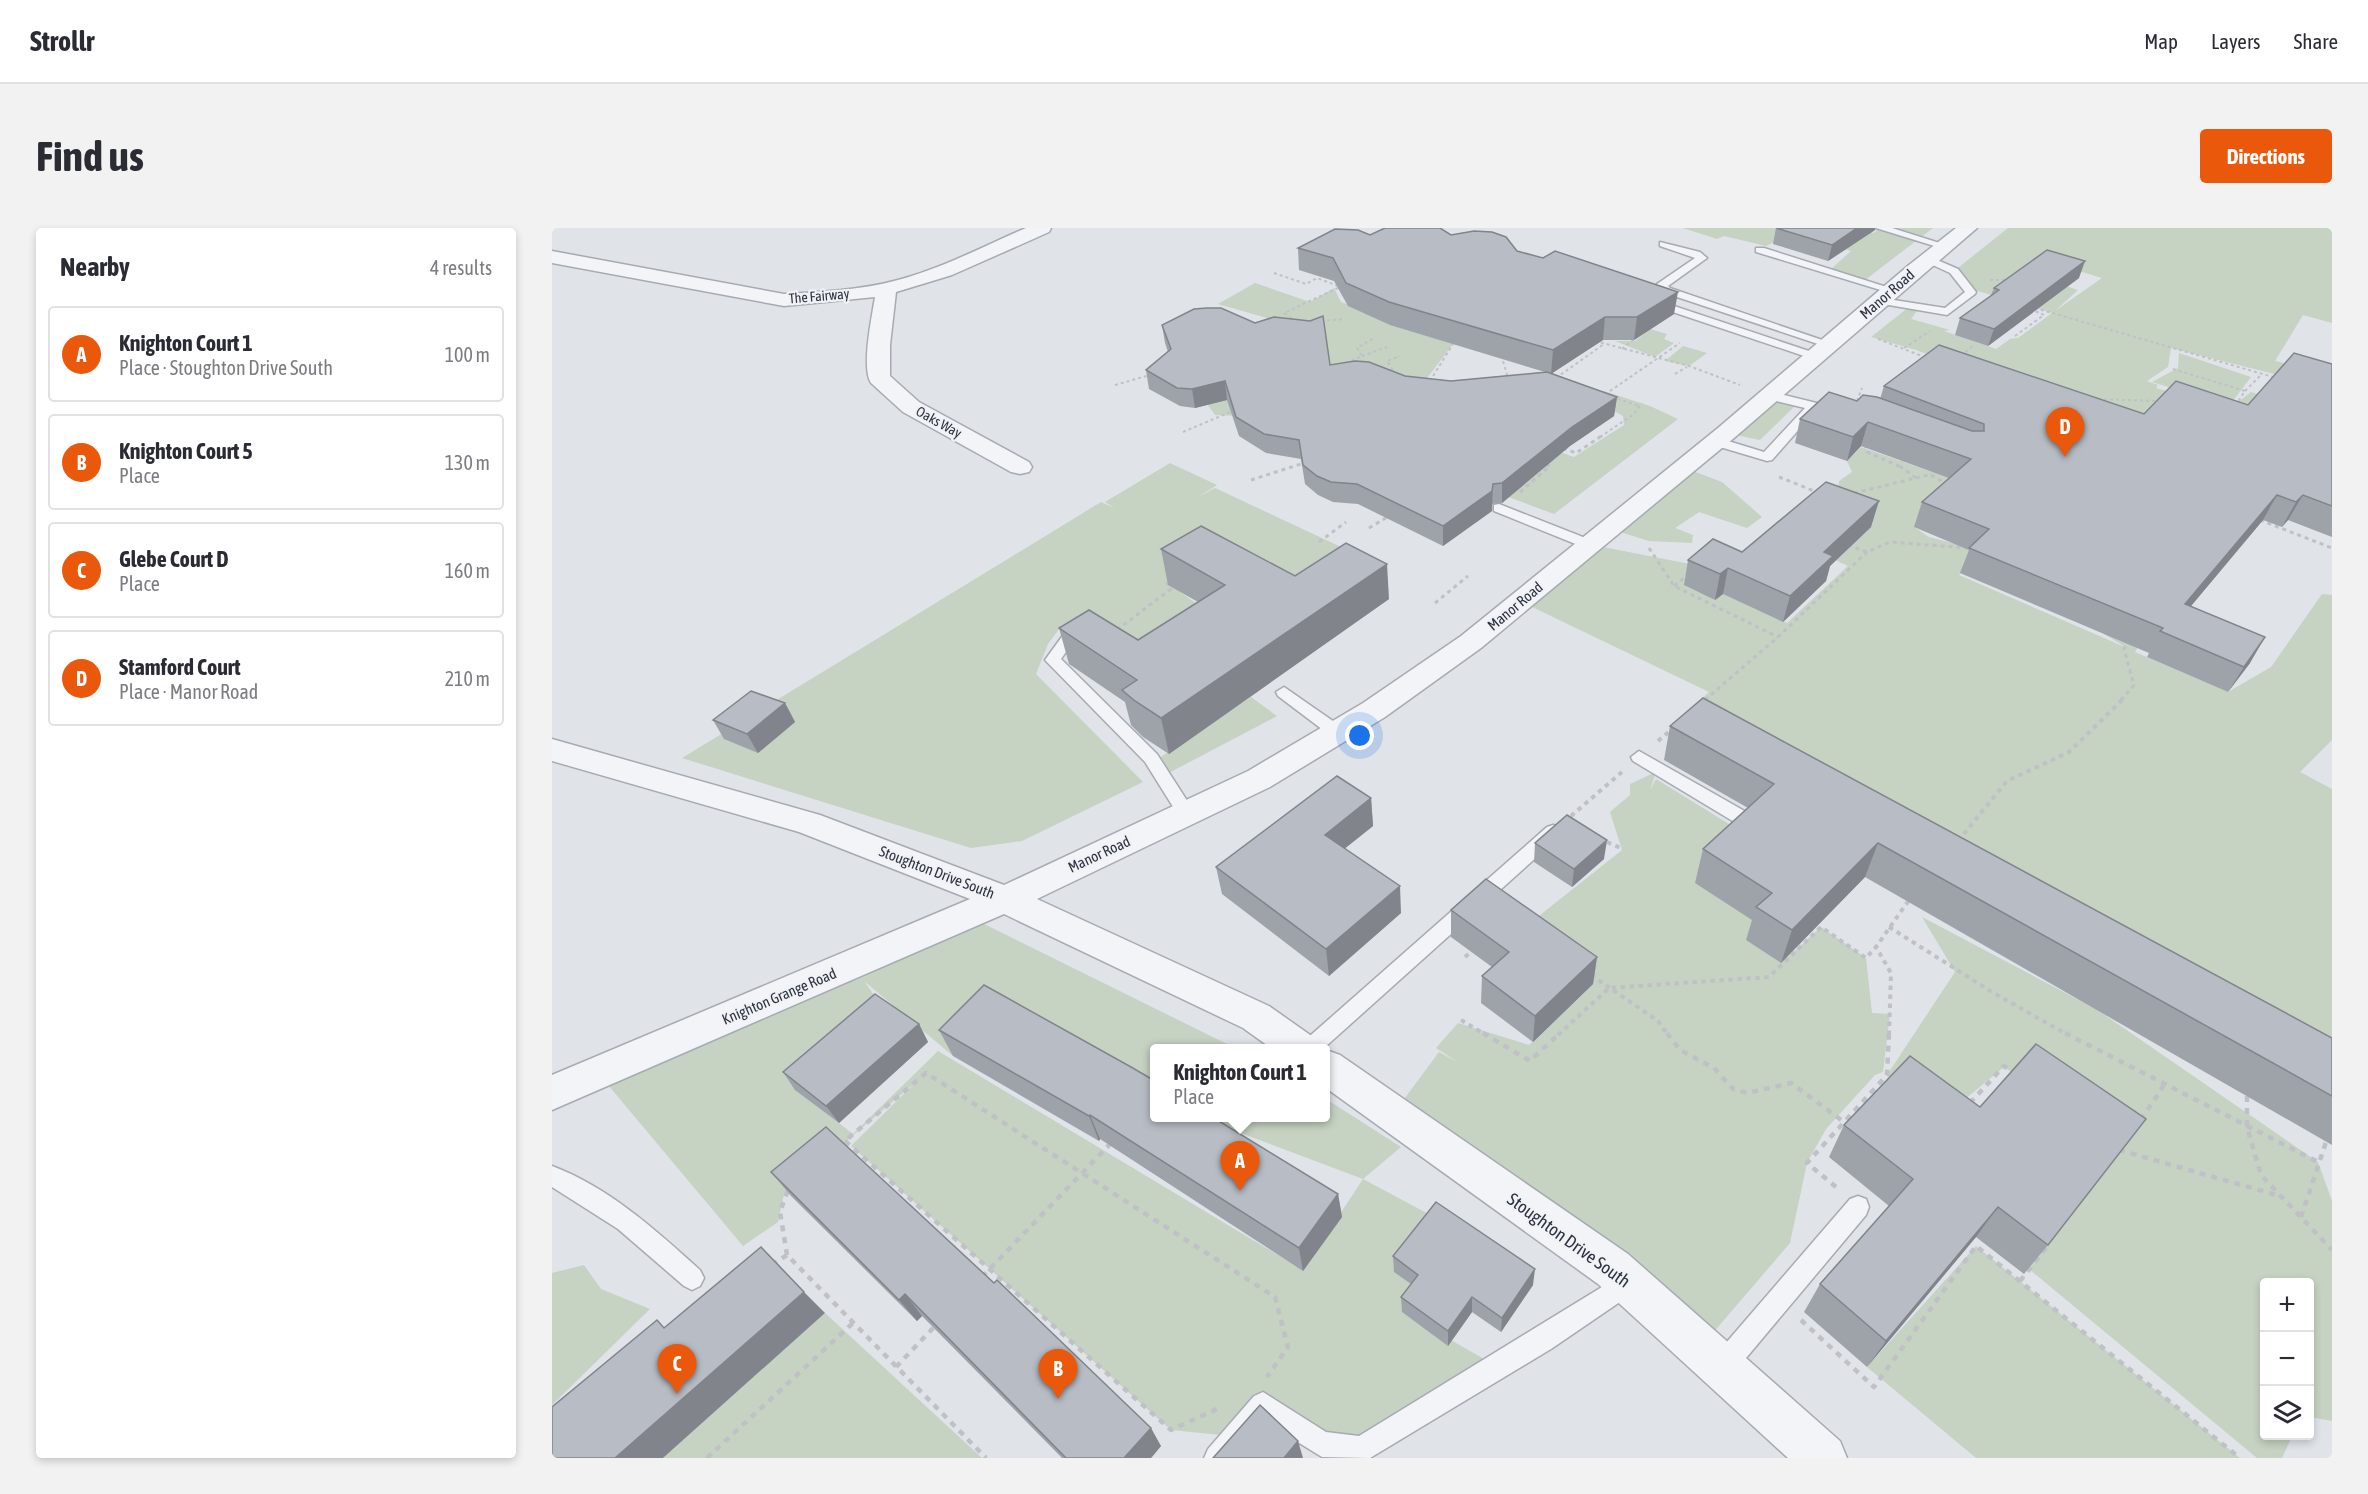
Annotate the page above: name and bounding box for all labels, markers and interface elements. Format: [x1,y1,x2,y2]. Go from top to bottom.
text: Strollr [30,25,94,57]
text: Map [2144,29,2178,53]
text: Layers [2211,29,2261,53]
text: Share [2294,29,2338,53]
button: Directions [2200,129,2332,183]
text: Find us [36,132,144,180]
text: Nearby [60,252,130,282]
text: 4 results [430,256,492,279]
street label: Manor Road [1856,266,1918,322]
street label: The Fairway [788,285,850,307]
text: Knighton Court 1 [119,330,253,356]
text: A [77,343,86,366]
text: 100 m [445,343,490,366]
text: Place · Stoughton Drive South [119,356,333,379]
street label: Oaks Way [913,403,965,441]
pin: D [2046,408,2084,457]
text: Knighton Court 5 [119,438,253,464]
text: B [77,451,86,474]
text: 130 m [445,451,490,474]
text: Place [119,464,160,487]
text: Glebe Court D [119,546,229,572]
text: C [77,559,86,582]
text: 160 m [445,559,490,582]
text: Place [119,572,160,595]
street label: Manor Road [1484,578,1546,634]
text: Stamford Court [119,654,240,680]
text: D [76,667,87,690]
text: 210 m [445,667,490,690]
text: Place · Manor Road [119,680,258,703]
your location [1345,721,1374,750]
street label: Manor Road [1065,832,1133,876]
street label: Stoughton Drive South [877,842,997,902]
street label: Knighton Grange Road [719,964,839,1028]
popup [1150,1044,1330,1122]
text: Knighton Court 1 [1173,1059,1307,1085]
text: Place [1173,1085,1214,1108]
pin: A [1220,1142,1260,1191]
street label: Stoughton Drive South [1503,1188,1635,1292]
map controls [2260,1278,2314,1440]
button: + [2260,1278,2314,1332]
button: − [2260,1332,2314,1386]
pin: C [658,1344,696,1394]
pin: B [1038,1350,1078,1399]
button: layers [2260,1386,2314,1440]

